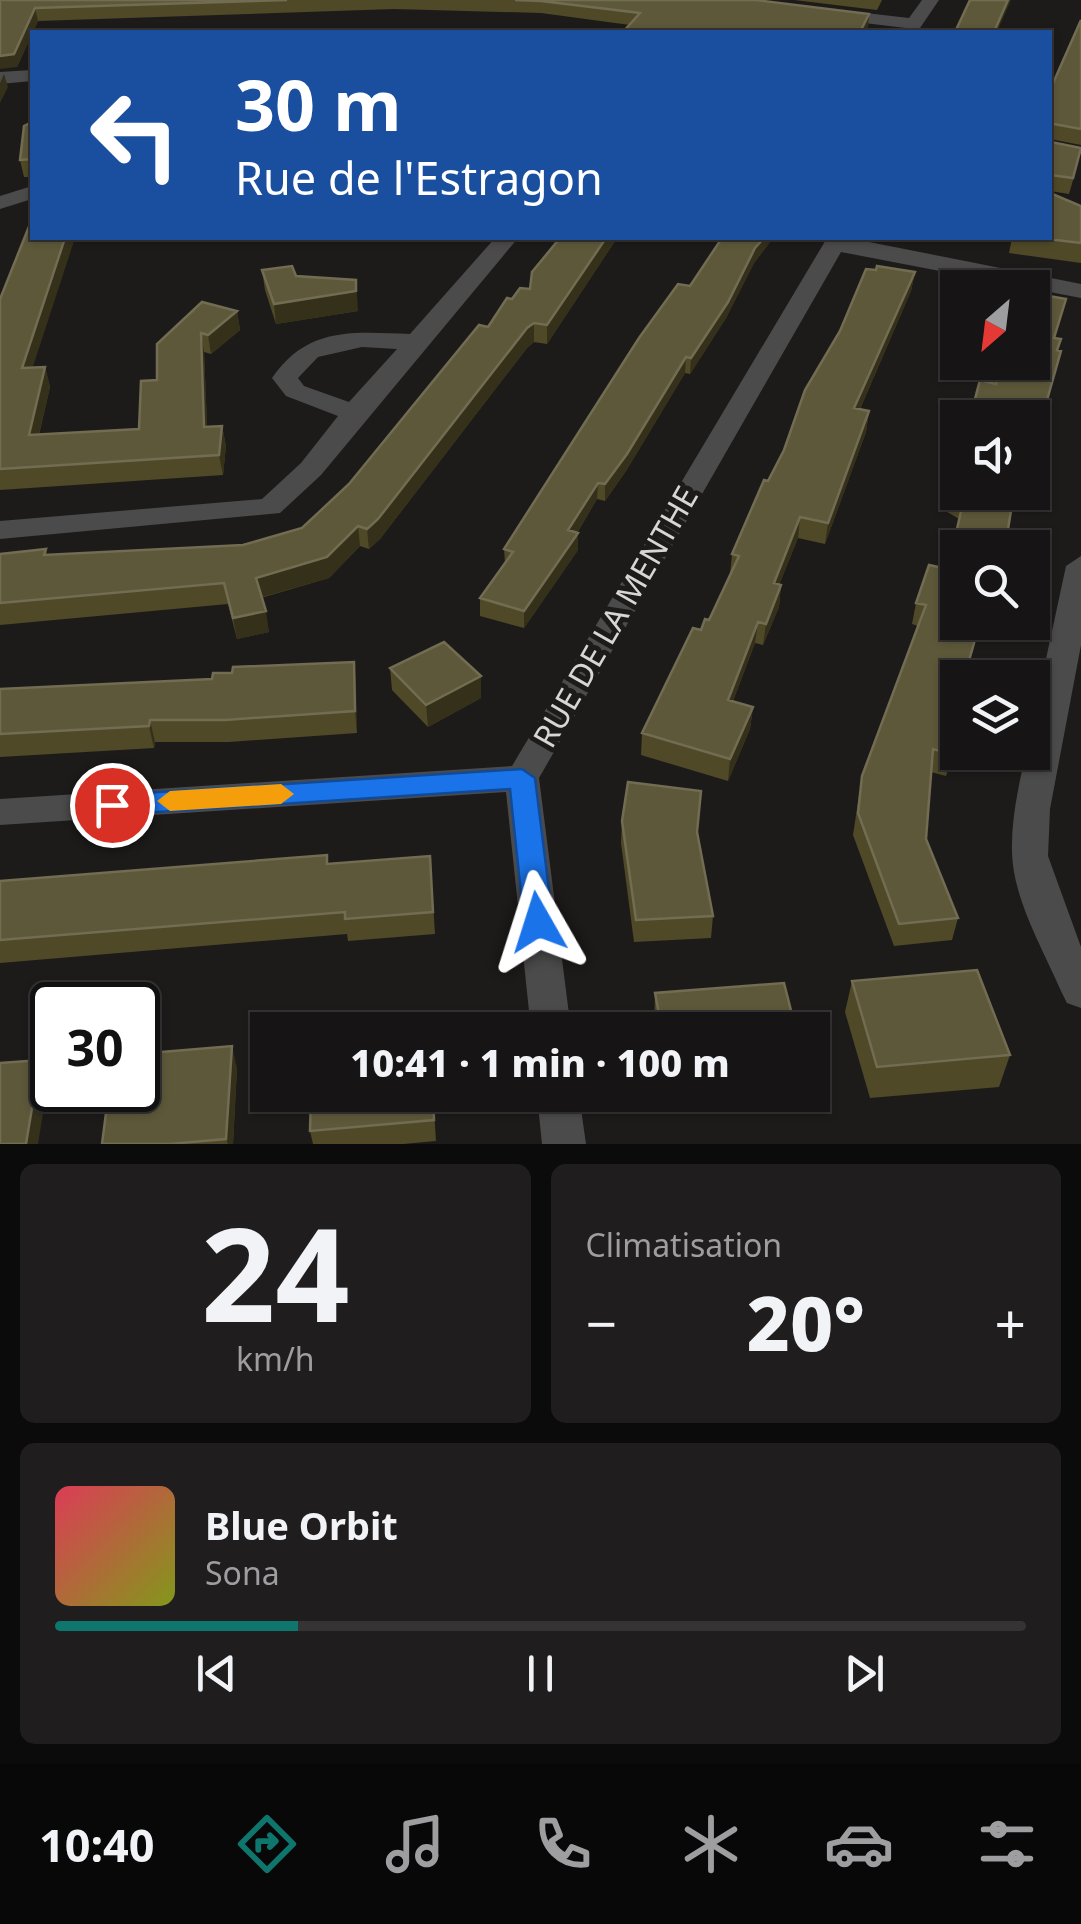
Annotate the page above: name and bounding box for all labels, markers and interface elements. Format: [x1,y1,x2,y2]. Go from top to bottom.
text: 30 m [235,56,402,152]
icon: left [70,70,200,200]
text: Rue de l'Estragon [235,147,603,208]
north arrow [940,270,1050,380]
map controls [940,270,1050,770]
button: sound [940,400,1050,510]
street label: RUE DE LA MENTHE [522,478,707,755]
button: search [940,530,1050,640]
button: layers [940,660,1050,770]
pin [70,763,155,848]
icon: arrive [85,778,140,833]
position arrow [486,870,590,974]
speed limit sign: 30 [30,982,160,1112]
text: 10:41 · 1 min · 100 m [350,1036,730,1088]
text: 24 [201,1183,350,1360]
text: Climatisation [586,1223,782,1266]
text: 20° [747,1271,865,1373]
text: − [586,1285,617,1360]
text: + [995,1285,1026,1360]
text: km/h [236,1337,315,1380]
text: Blue Orbit [205,1499,398,1551]
text: Sona [205,1551,280,1594]
icon: previous [189,1646,244,1701]
icon: pause [513,1646,568,1701]
icon: next [837,1646,892,1701]
icon: directions [232,1809,302,1879]
icon: music [380,1809,450,1879]
icon: phone [528,1809,598,1879]
icon: climate [676,1809,746,1879]
icon: car [824,1809,894,1879]
icon: filters [972,1809,1042,1879]
text: 10:40 [39,1814,155,1875]

